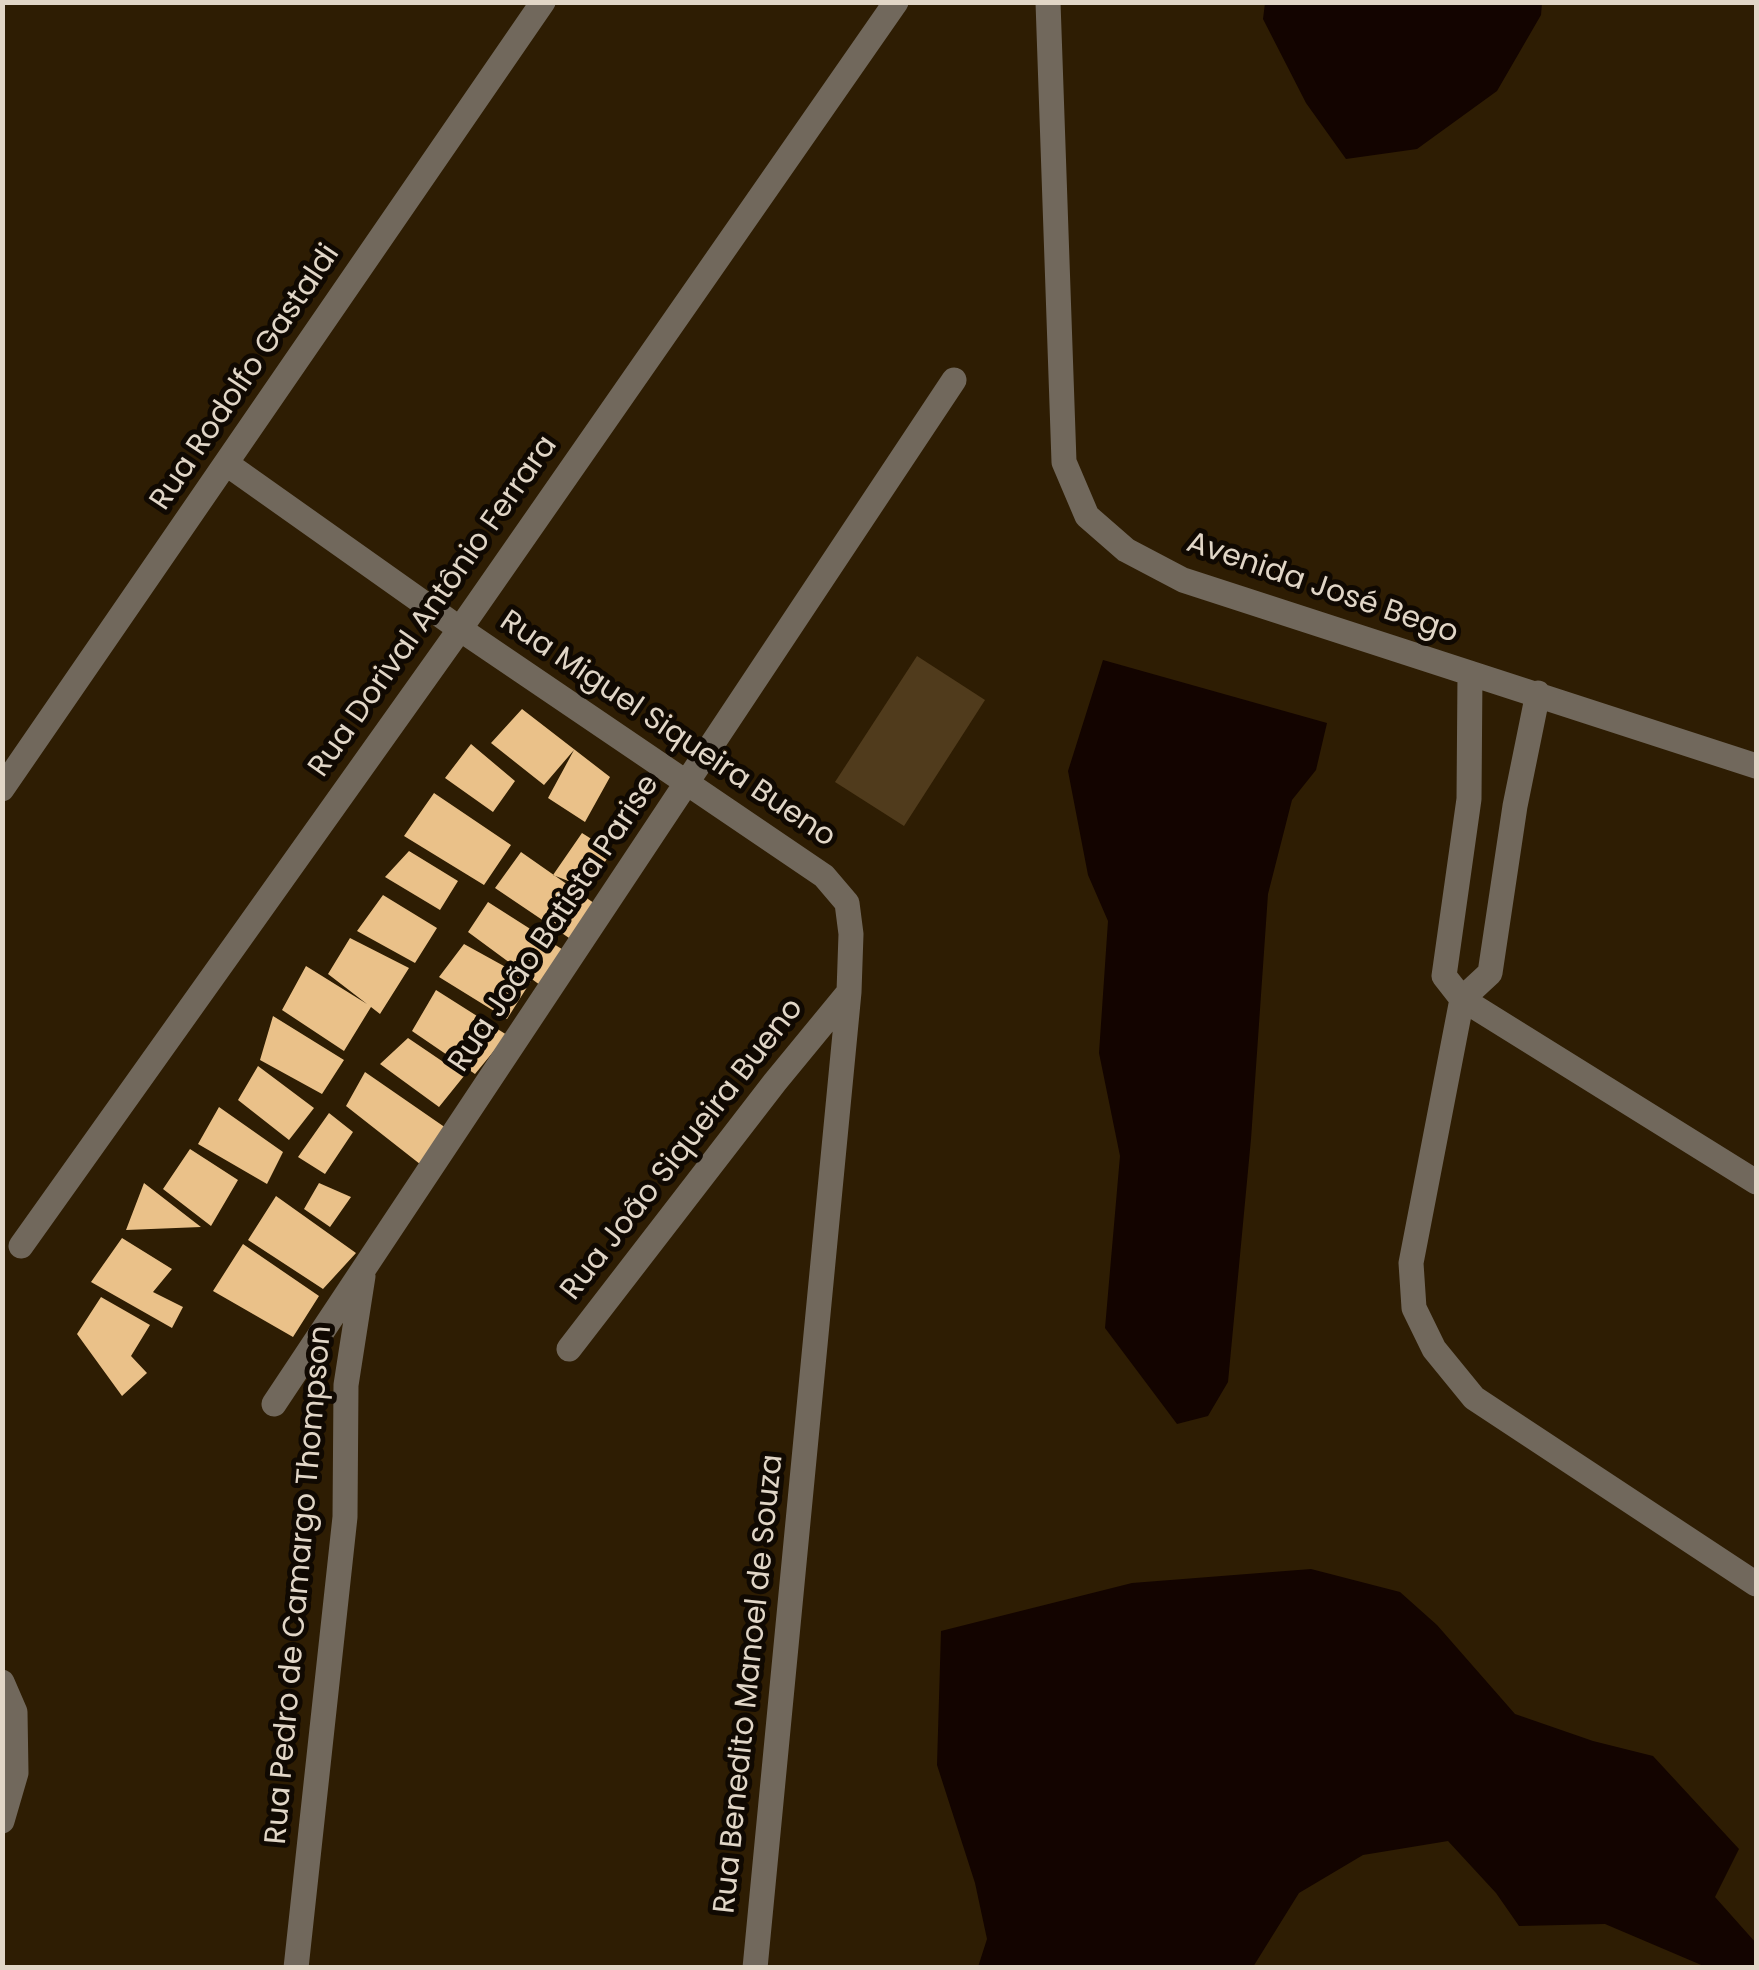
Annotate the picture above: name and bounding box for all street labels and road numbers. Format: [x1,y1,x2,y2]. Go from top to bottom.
street label: Rua Rodolfo Gastaldi [144,238,348,518]
street label: Rua Dorival Antônio Ferrara [302,429,566,785]
street label: Avenida José Bego [1182,526,1462,652]
street label: Rua Miguel Siqueira Bueno [492,604,842,856]
street label: Rua João Batista Parise [442,769,668,1079]
street label: Rua João Siqueira Bueno [554,992,812,1308]
street label: Rua Pedro de Camargo Thompson [259,1324,341,1846]
street label: Rua Benedito Manoel de Souza [708,1453,792,1915]

